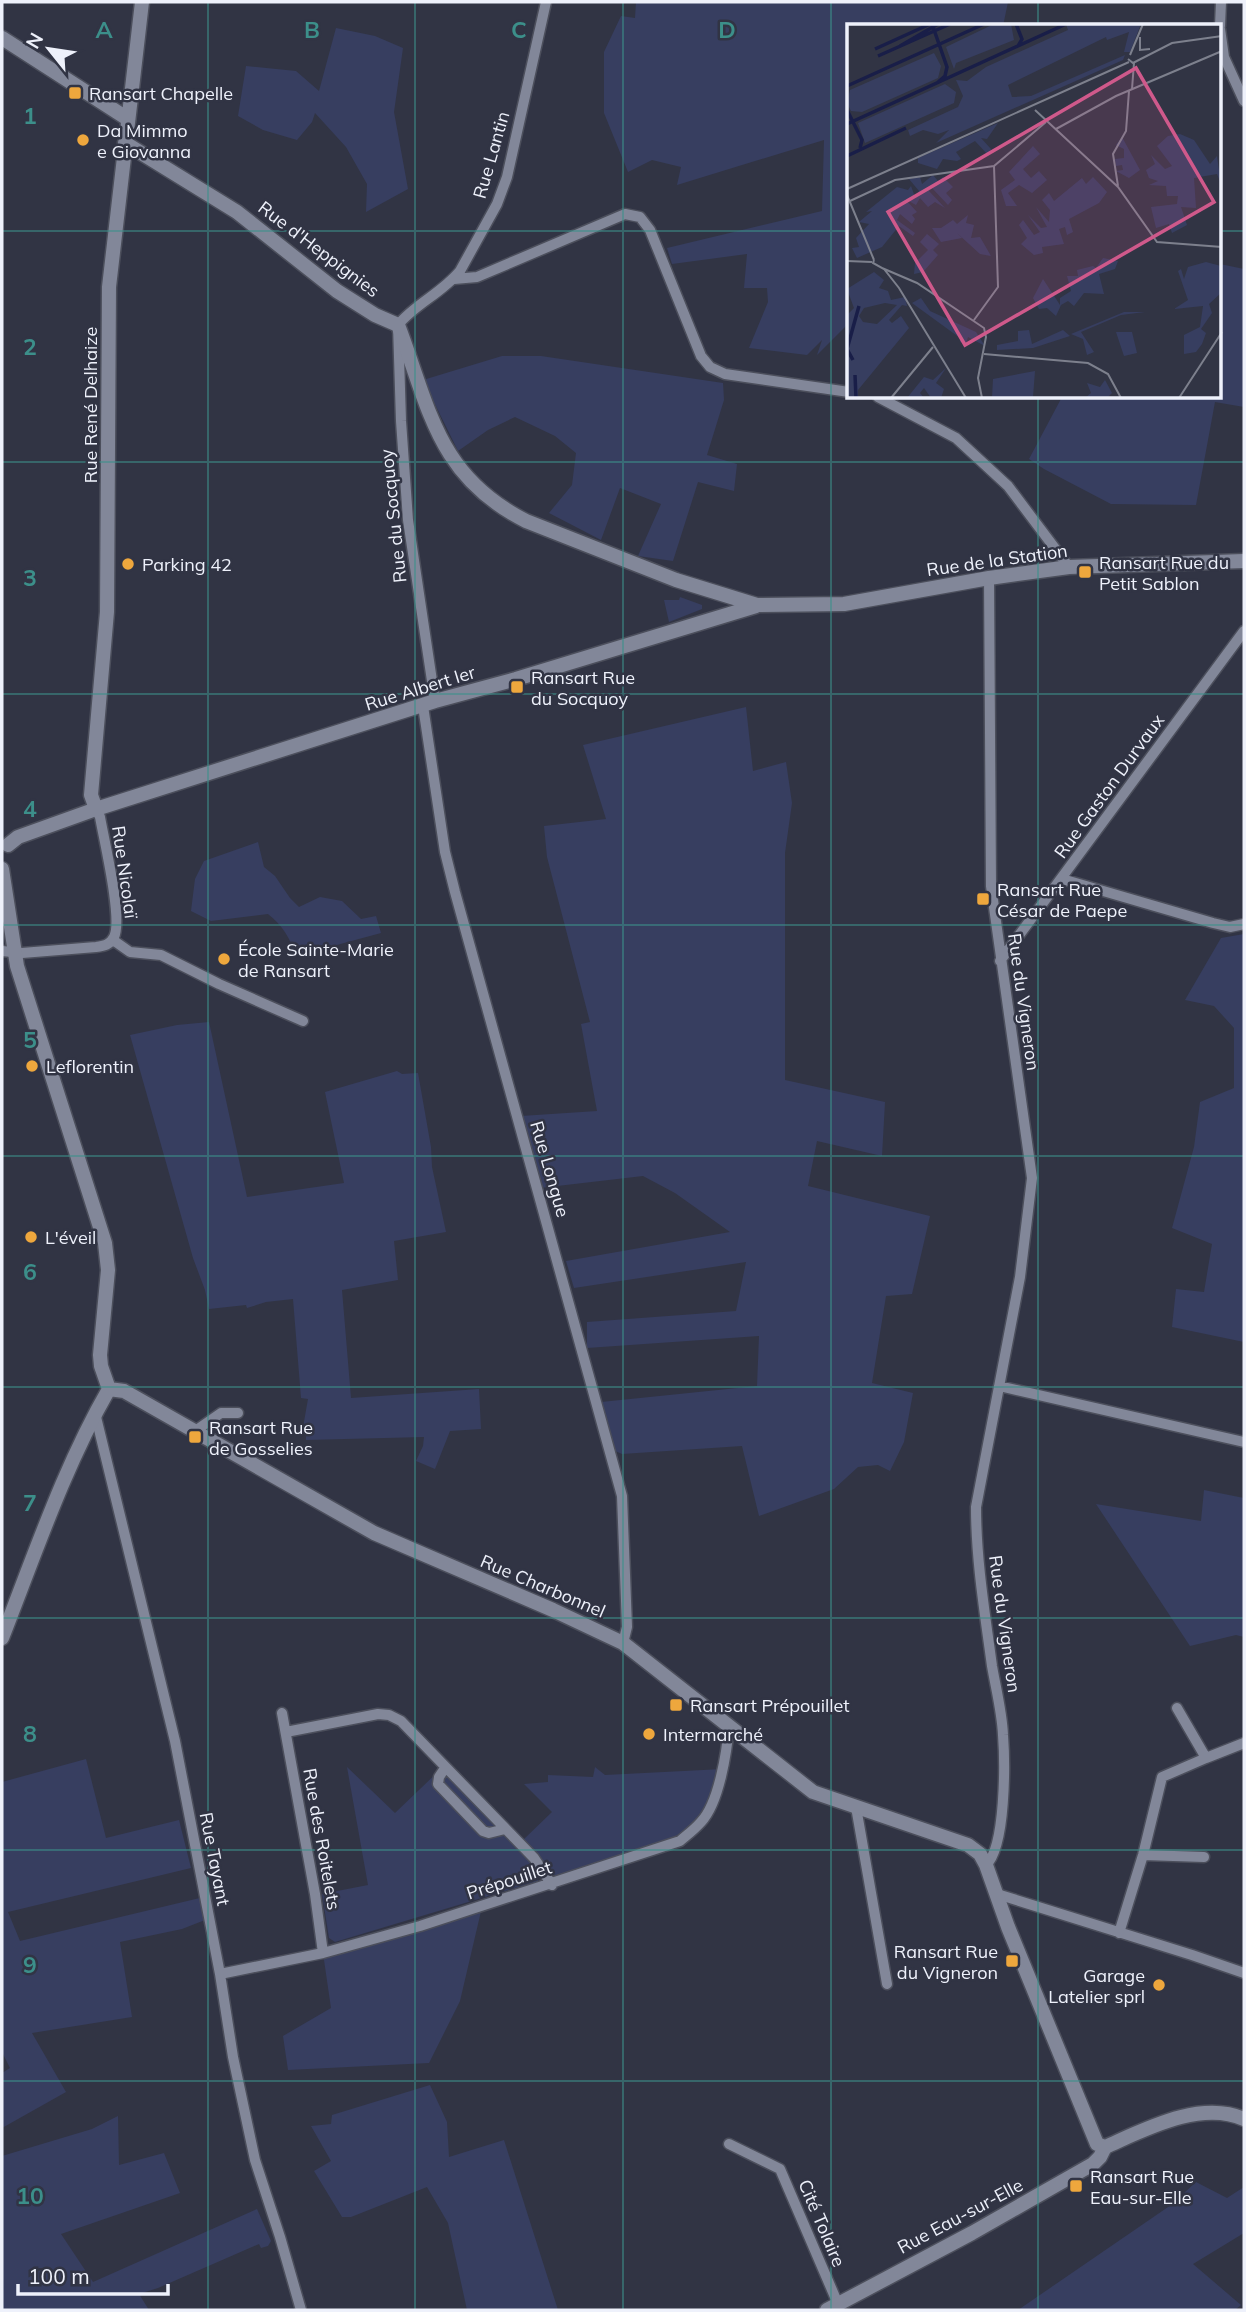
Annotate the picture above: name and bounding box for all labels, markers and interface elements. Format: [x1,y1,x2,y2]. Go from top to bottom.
north arrow [14,14,84,84]
text: A [95,15,113,44]
text: B [304,15,320,44]
text: C [511,15,527,44]
text: D [718,15,736,44]
inset map [847,24,1222,399]
text: N [20,28,48,53]
place label: Ransart Chapelle [89,82,233,105]
marker: Ransart Chapelle [67,85,83,101]
text: 1 [23,101,37,130]
street label: Rue Lantin [468,109,514,201]
place label: Da Mimmo e Giovanna [97,119,191,163]
marker: Da Mimmo e Giovanna [75,132,91,148]
street label: Rue d'Heppignies [254,196,384,302]
street label: Rue René Delhaize [79,327,102,483]
text: 2 [23,332,37,361]
street label: Rue du Socquoy [374,448,411,584]
street label: Rue de la Station [925,539,1069,581]
place label: Ransart Rue du Petit Sablon [1099,551,1229,595]
place label: Parking 42 [142,553,232,576]
marker: Parking 42 [120,556,136,572]
text: 3 [23,563,37,592]
marker: Ransart Rue du Petit Sablon [1077,564,1093,580]
street label: Rue Albert Ier [362,660,479,716]
place label: Ransart Rue du Socquoy [531,666,635,710]
marker: Ransart Rue du Socquoy [509,679,525,695]
street label: Rue Gaston Durvaux [1049,709,1169,863]
text: 4 [23,794,37,823]
street label: Rue Nicolaï [107,824,143,921]
place label: Ransart Rue César de Paepe [997,878,1127,922]
marker: Ransart Rue César de Paepe [975,891,991,907]
street label: Rue du Vigneron [1003,932,1045,1072]
place label: École Sainte-Marie de Ransart [238,938,394,982]
marker: École Sainte-Marie de Ransart [216,951,232,967]
text: 5 [23,1025,37,1054]
place label: Leflorentin [46,1055,134,1078]
marker: Leflorentin [24,1058,40,1074]
street label: Rue Longue [525,1118,575,1220]
place label: L'éveil [45,1226,96,1249]
marker: L'éveil [23,1229,39,1245]
text: 6 [23,1257,37,1286]
place label: Ransart Rue de Gosselies [209,1416,313,1460]
marker: Ransart Rue de Gosselies [187,1429,203,1445]
text: 7 [23,1488,37,1517]
street label: Rue Charbonnel [477,1549,609,1623]
street label: Rue du Vigneron [984,1554,1026,1694]
place label: Ransart Prépouillet [690,1694,850,1717]
marker: Ransart Prépouillet [668,1697,684,1713]
text: 8 [23,1719,37,1748]
place label: Intermarché [663,1723,763,1746]
marker: Intermarché [641,1726,657,1742]
street label: Rue des Roitelets [298,1766,346,1912]
street label: Rue Tayant [195,1810,235,1908]
street label: Prépouillet [464,1855,554,1905]
place label: Ransart Rue du Vigneron [894,1940,998,1984]
text: 9 [23,1950,37,1979]
marker: Ransart Rue du Vigneron [1004,1953,1020,1969]
place label: Garage Latelier sprl [1048,1964,1145,2008]
marker: Garage Latelier sprl [1151,1977,1167,1993]
place label: Ransart Rue Eau-sur-Elle [1090,2165,1194,2209]
street label: Rue Eau-sur-Elle [893,2173,1027,2259]
street label: Cité Tolaire [793,2176,851,2270]
marker: Ransart Rue Eau-sur-Elle [1068,2178,1084,2194]
text: 10 [16,2181,44,2210]
scale bar [18,2252,168,2296]
text: 100 m [28,2263,90,2289]

